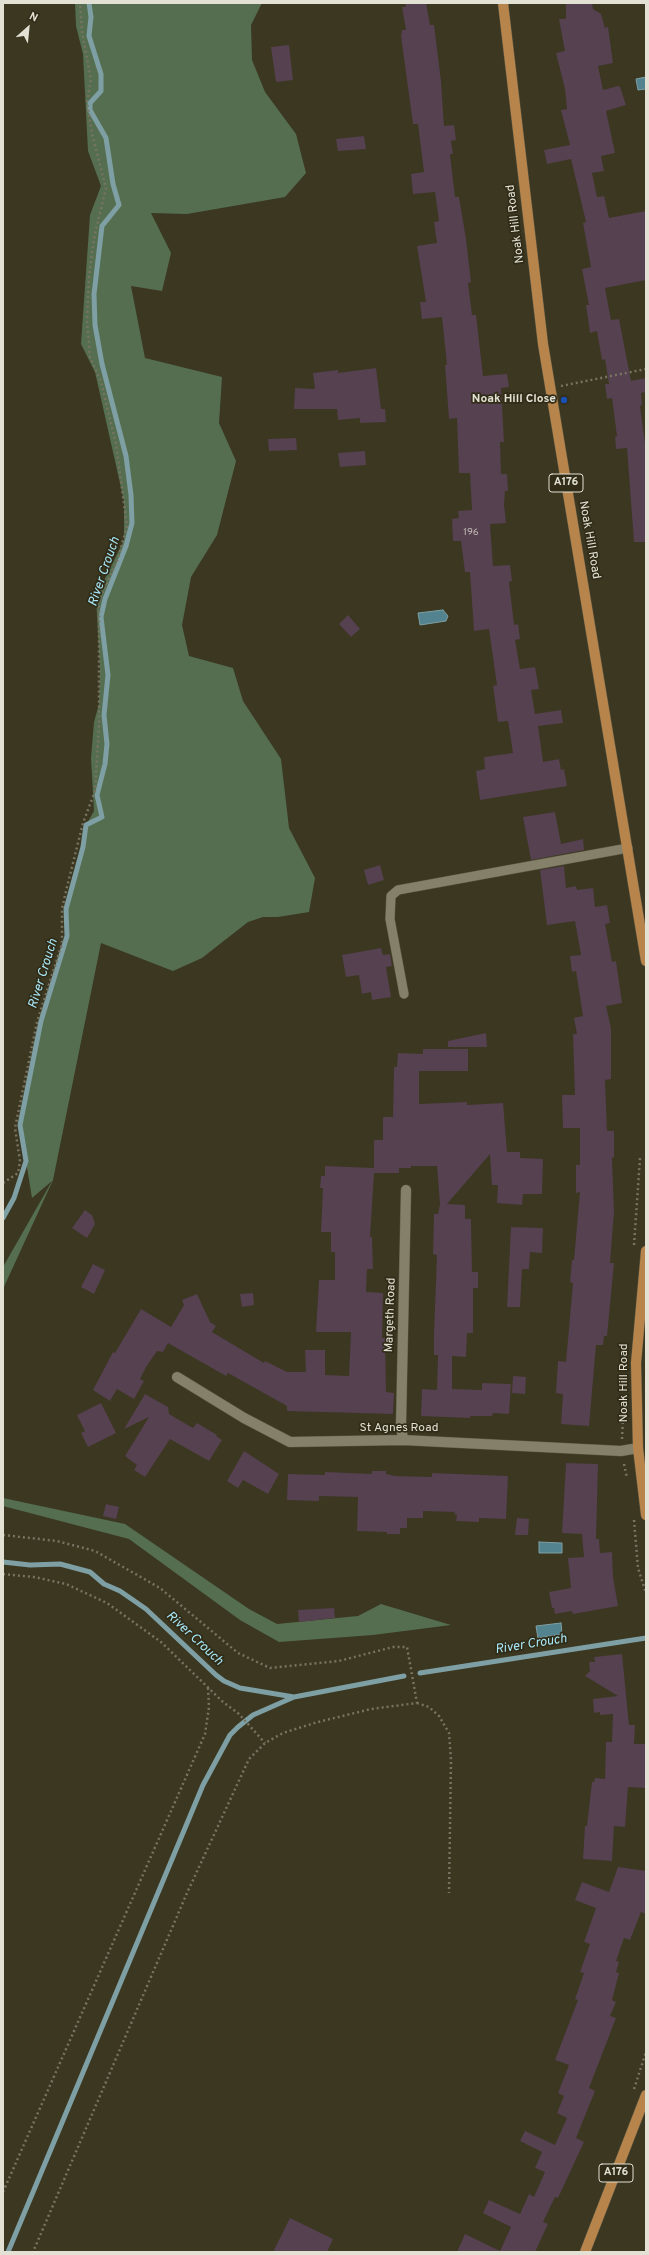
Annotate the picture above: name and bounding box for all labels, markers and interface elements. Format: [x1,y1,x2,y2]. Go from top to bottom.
north arrow [8,8,48,48]
text: N [27,9,40,25]
street label: Noak Hill Road [504,184,528,264]
place label: Noak Hill Close [472,393,556,407]
marker: Noak Hill Close [559,395,569,405]
road number: A176 [549,474,583,492]
street label: Noak Hill Road [575,500,603,580]
house number: 196 [463,527,479,539]
water label: River Crouch [86,535,124,609]
water label: River Crouch [26,937,62,1011]
street label: Margeth Road [382,1277,400,1353]
street label: Noak Hill Road [618,1343,632,1423]
street label: St Agnes Road [360,1422,438,1436]
water label: River Crouch [162,1609,226,1669]
water label: River Crouch [494,1632,568,1658]
road number: A176 [599,2164,633,2182]

